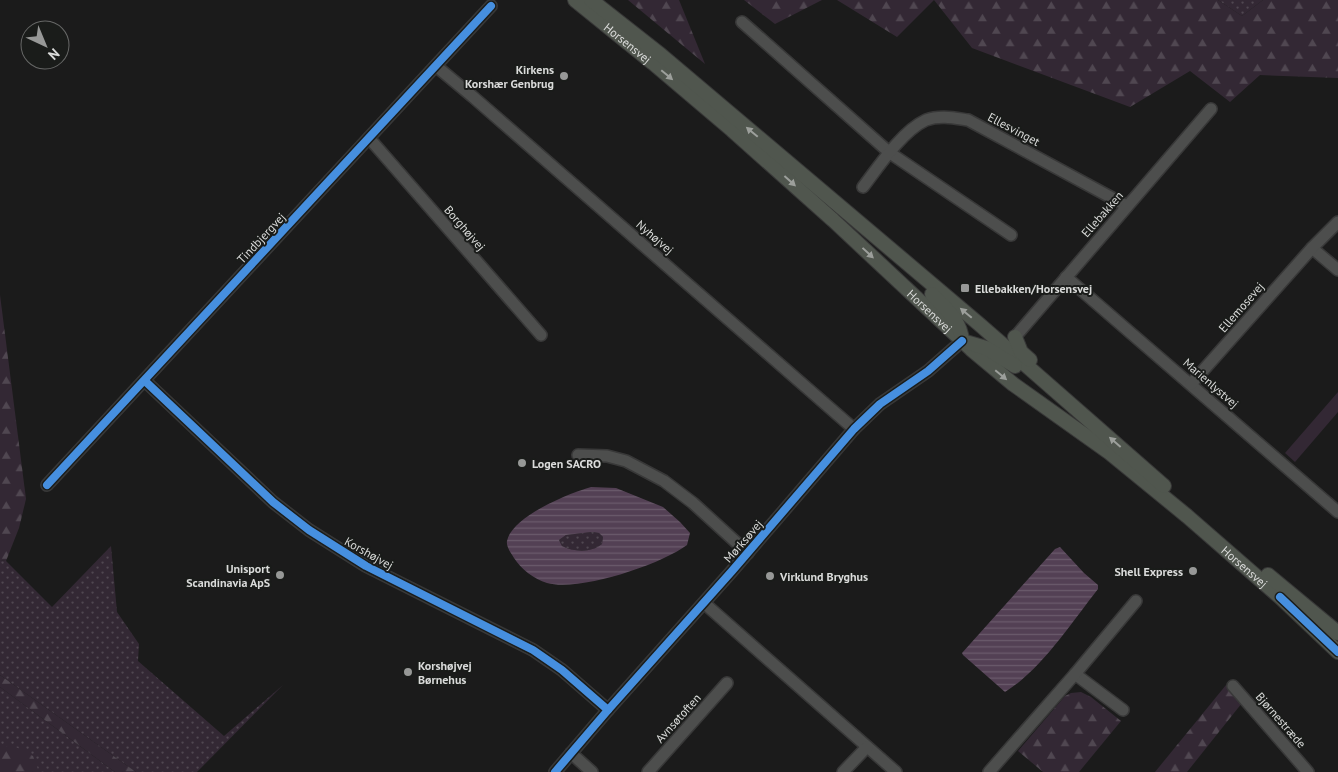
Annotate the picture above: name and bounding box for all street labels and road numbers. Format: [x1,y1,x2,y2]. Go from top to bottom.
street label: Horsensvej [601,19,655,66]
street label: Ellesvinget [985,109,1043,149]
street label: Ellebakken [1078,188,1126,240]
street label: Borghøjvej [441,202,489,254]
street label: Tindbjergvej [234,209,288,267]
street label: Nyhøjvej [633,217,677,257]
street label: Ellemosevej [1215,279,1267,335]
street label: Horsensvej [904,286,956,335]
street label: Marienlystvej [1180,355,1242,411]
street label: Mørksøvej [720,516,766,566]
street label: Korshøjvej [342,533,396,573]
street label: Horsensvej [1219,542,1271,591]
street label: Bjørnestræde [1253,689,1309,751]
street label: Avnsøtoften [652,690,704,746]

